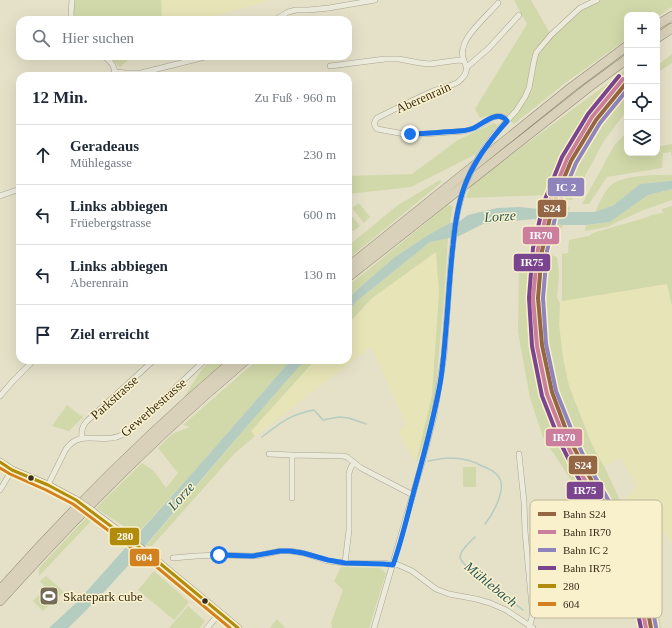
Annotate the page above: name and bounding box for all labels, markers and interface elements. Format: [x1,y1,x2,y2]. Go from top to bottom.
map controls [624,12,660,156]
button: + [624,12,660,48]
search box [16,16,352,60]
icon: search [30,27,52,49]
text: Hier suchen [62,30,134,46]
button: − [624,48,660,84]
street label: Aberenrain [393,79,453,116]
button: locate [624,84,660,120]
text: 12 Min. [32,88,88,107]
text: Zu Fuß · 960 m [254,90,336,105]
button: layers [624,120,660,156]
route end [401,125,419,143]
text: Geradeaus [70,138,139,154]
icon: ahead [32,144,54,166]
text: 230 m [303,147,336,162]
text: Mühlegasse [70,155,132,170]
line badge: IC 2 [547,177,585,197]
text: IC 2 [556,181,577,193]
text: Links abbiegen [70,198,168,214]
line badge: S24 [537,199,567,218]
text: S24 [543,202,561,214]
icon: left [32,204,54,226]
text: 600 m [303,207,336,222]
water label: Lorze [483,208,516,225]
text: Früebergstrasse [70,215,151,230]
line badge: IR70 [522,226,560,245]
text: IR70 [529,229,553,241]
line badge: IR75 [513,253,551,272]
text: IR75 [520,256,544,268]
text: Links abbiegen [70,258,168,274]
icon: left [32,264,54,286]
text: 130 m [303,267,336,282]
text: Aberenrain [70,275,128,290]
icon: arrive [32,324,54,346]
text: Ziel erreicht [70,326,149,342]
street label: Parkstrasse [88,372,141,423]
street label: Gewerbestrasse [118,375,189,440]
line badge: IR70 [545,428,583,447]
text: IR70 [552,431,576,443]
line badge: S24 [568,455,598,475]
text: S24 [574,459,592,471]
unlabelled marker [26,473,36,483]
water label: Lorze [164,479,198,514]
line badge: IR75 [566,481,604,500]
text: IR75 [573,484,597,496]
legend [530,500,662,618]
text: Bahn S24 [563,508,607,520]
text: Bahn IR70 [563,526,611,538]
line badge: 280 [109,527,140,546]
text: 280 [117,530,134,542]
text: Bahn IC 2 [563,544,608,556]
route start [210,546,228,564]
line badge: 604 [129,548,160,567]
text: 604 [136,551,153,563]
water label: Mühlebach [461,558,520,610]
text: Bahn IR75 [563,562,611,574]
text: 280 [563,580,580,592]
sports icon: Skatepark cube [38,585,60,607]
place label: Skatepark cube [63,589,143,604]
unlabelled marker [200,596,210,606]
text: 604 [563,598,580,610]

